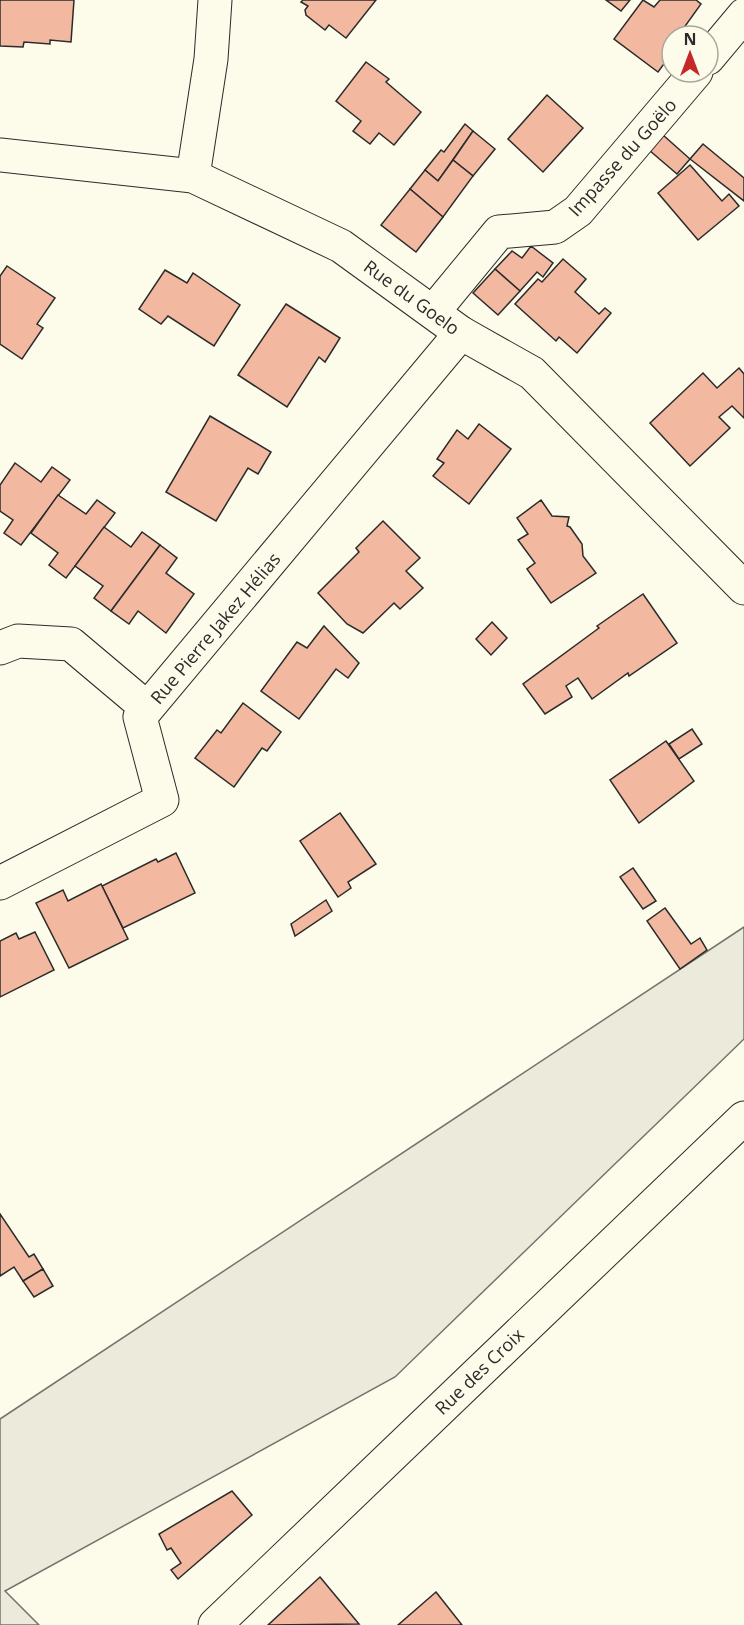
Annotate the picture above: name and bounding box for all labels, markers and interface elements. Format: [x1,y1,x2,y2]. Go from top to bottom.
north arrow [660,24,720,84]
text: N [683,28,697,50]
street label: Impasse du Goëlo [563,93,681,221]
street label: Rue du Goelo [359,254,465,340]
street label: Rue Pierre Jakez Hélias [145,547,285,709]
street label: Rue des Croix [429,1322,529,1420]

